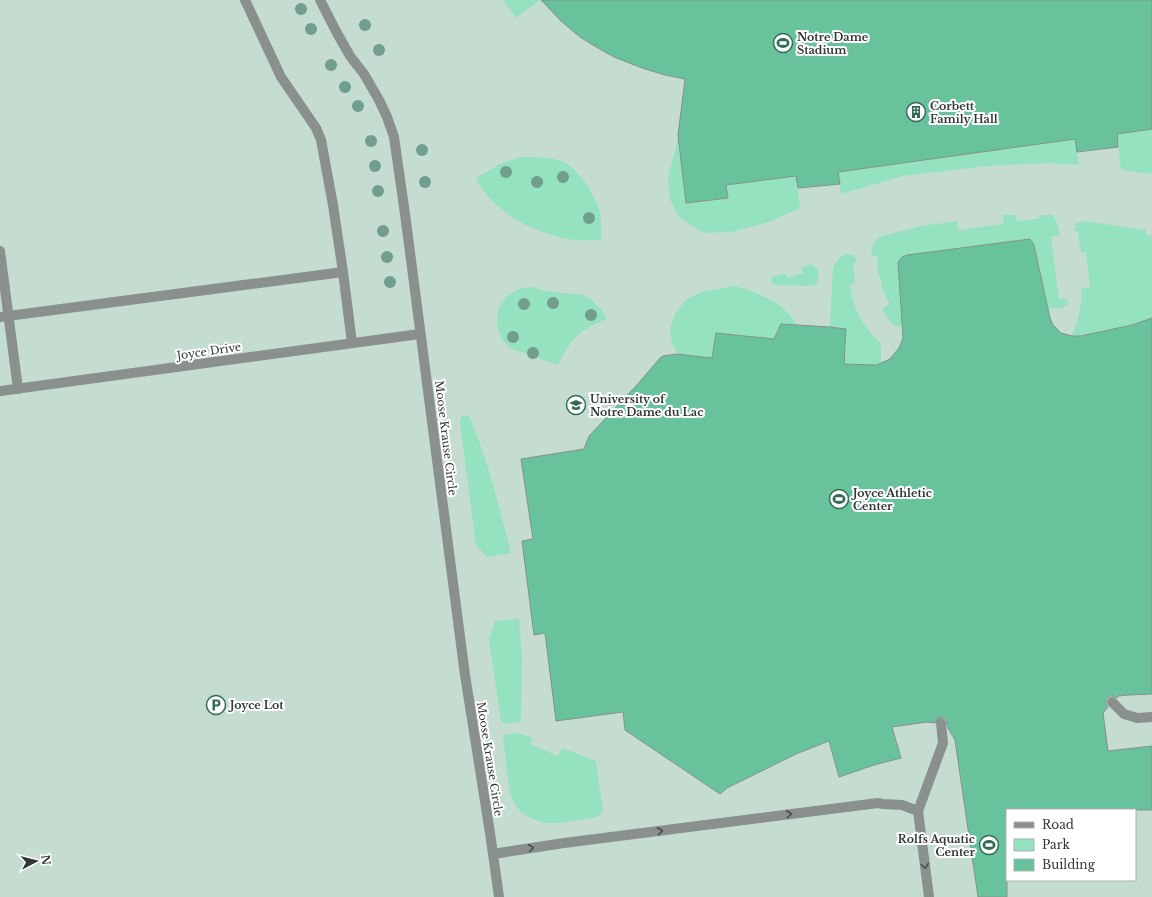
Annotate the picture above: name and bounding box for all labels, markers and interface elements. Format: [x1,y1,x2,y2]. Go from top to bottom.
place label: Notre Dame Stadium [797,30,869,57]
sports icon: Notre Dame Stadium [772,32,794,54]
place label: Corbett Family Hall [930,99,998,126]
building icon: Corbett Family Hall [905,101,927,123]
street label: Joyce Drive [174,340,242,363]
street label: Moose Krause Circle [432,380,460,496]
place label: University of Notre Dame du Lac [590,392,703,419]
school or university icon: University of Notre Dame du Lac [565,394,587,416]
place label: Joyce Athletic Center [851,486,932,513]
sports icon: Joyce Athletic Center [828,488,850,510]
parking icon: Joyce Lot [205,694,227,716]
place label: Joyce Lot [228,698,284,712]
street label: Moose Krause Circle [474,701,506,817]
legend [1006,809,1136,881]
one-way arrow [786,810,792,819]
text: Road [1042,817,1074,832]
one-way arrow [657,827,663,836]
place label: Rolfs Aquatic Center [898,832,976,859]
sports icon: Rolfs Aquatic Center [978,834,1000,856]
text: Park [1042,837,1070,852]
north arrow [16,841,56,881]
one-way arrow [528,844,535,853]
text: N [38,854,54,866]
text: Building [1042,857,1096,872]
one-way arrow [920,863,929,869]

